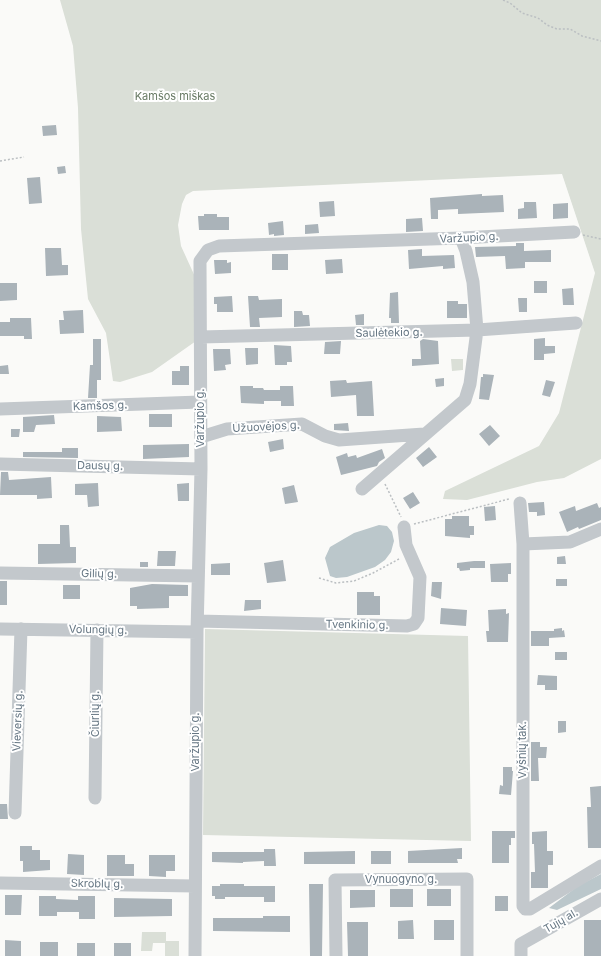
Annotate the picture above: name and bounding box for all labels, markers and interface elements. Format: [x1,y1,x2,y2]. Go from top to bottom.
park label: Kamšos miškas [135,90,215,104]
street label: Varžupio g. [439,230,499,246]
street label: Saulėtekio g. [355,326,423,340]
street label: Varžupio g. [194,389,208,447]
street label: Kamšos g. [73,398,127,414]
street label: Užuovėjos g. [232,419,300,435]
street label: Dausų g. [77,459,123,473]
street label: Gilių g. [81,567,117,581]
street label: Tvenkinio g. [326,618,388,632]
street label: Volungių g. [69,623,127,637]
street label: Vieversių g. [10,690,26,752]
street label: Čiurlių g. [89,691,103,737]
street label: Varžupio g. [189,713,203,771]
street label: Vyšnių tak. [516,721,530,779]
street label: Vynuogyno g. [365,873,437,887]
street label: Skroblų g. [71,877,123,891]
street label: Tujų al. [542,906,580,936]

